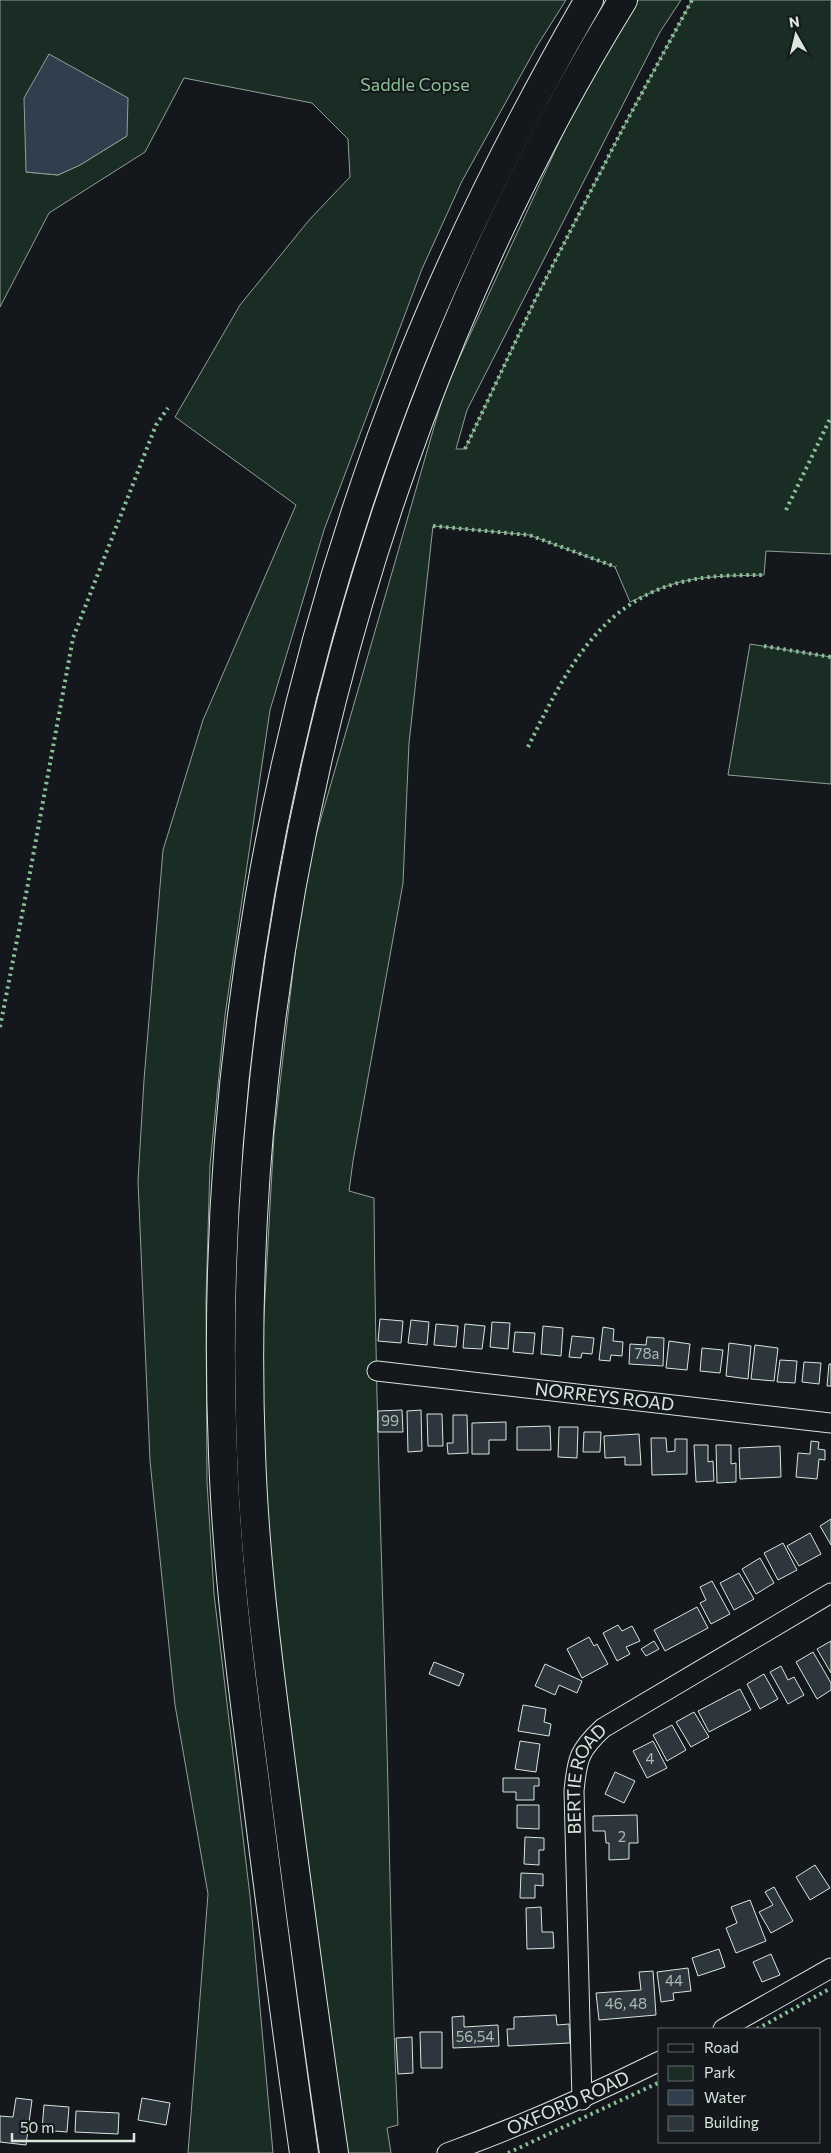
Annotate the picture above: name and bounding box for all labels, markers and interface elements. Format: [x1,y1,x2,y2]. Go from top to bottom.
north arrow [771,10,821,60]
text: N [788,12,801,31]
park label: Saddle Copse [360,73,470,95]
house number: 78a [635,1344,659,1362]
street label: NORREYS ROAD [534,1377,675,1415]
house number: 99 [381,1411,399,1429]
street label: BERTIE ROAD [562,1719,611,1835]
house number: 4 [646,1749,655,1767]
house number: 2 [618,1827,626,1845]
house number: 44 [665,1971,683,1989]
house number: 46, 48 [605,1994,647,2012]
house number: 56,54 [456,2027,494,2045]
legend [658,2028,821,2143]
text: Road [704,2038,739,2056]
text: Park [704,2063,735,2081]
street label: OXFORD ROAD [503,2066,632,2139]
text: Water [704,2088,746,2106]
scale bar [12,2110,135,2142]
text: Building [704,2113,759,2131]
text: 50 m [20,2118,54,2136]

